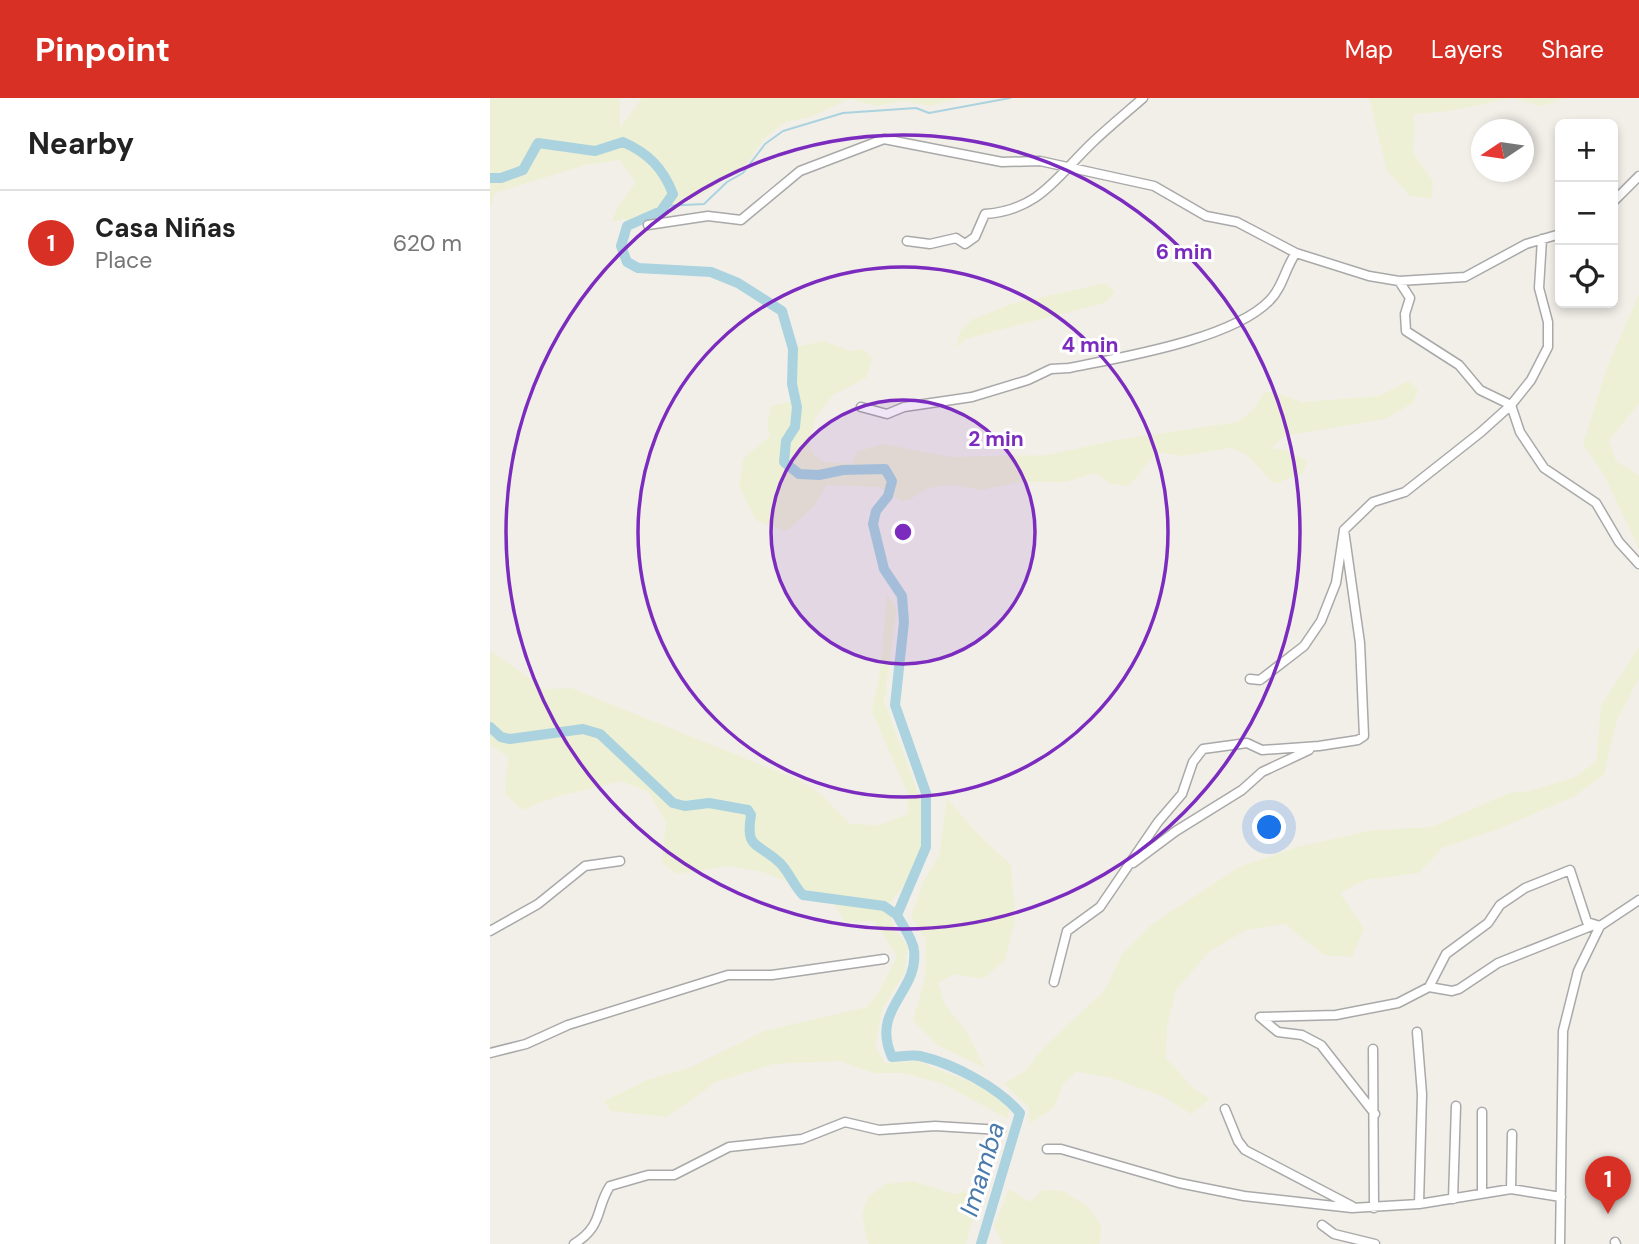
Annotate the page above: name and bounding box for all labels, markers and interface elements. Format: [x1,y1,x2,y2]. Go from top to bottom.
text: Pinpoint [35,28,170,71]
text: Map [1345,34,1393,65]
text: Layers [1431,34,1503,65]
text: Share [1541,34,1604,65]
north arrow [1471,119,1534,182]
map controls [1555,119,1618,308]
button: + [1555,119,1618,182]
text: Nearby [28,124,134,163]
button: − [1555,182,1618,245]
text: Casa Niñas [95,211,236,245]
text: 1 [47,228,55,258]
text: 620 m [393,228,462,258]
text: 6 min [1156,238,1212,266]
text: Place [95,245,152,275]
button: locate [1555,245,1618,308]
text: 4 min [1061,331,1119,359]
text: 2 min [968,425,1024,453]
centre of rings [891,520,915,544]
your location [1252,810,1286,844]
water label: Imamba [952,1118,1012,1220]
pin: 1 [1585,1156,1631,1214]

